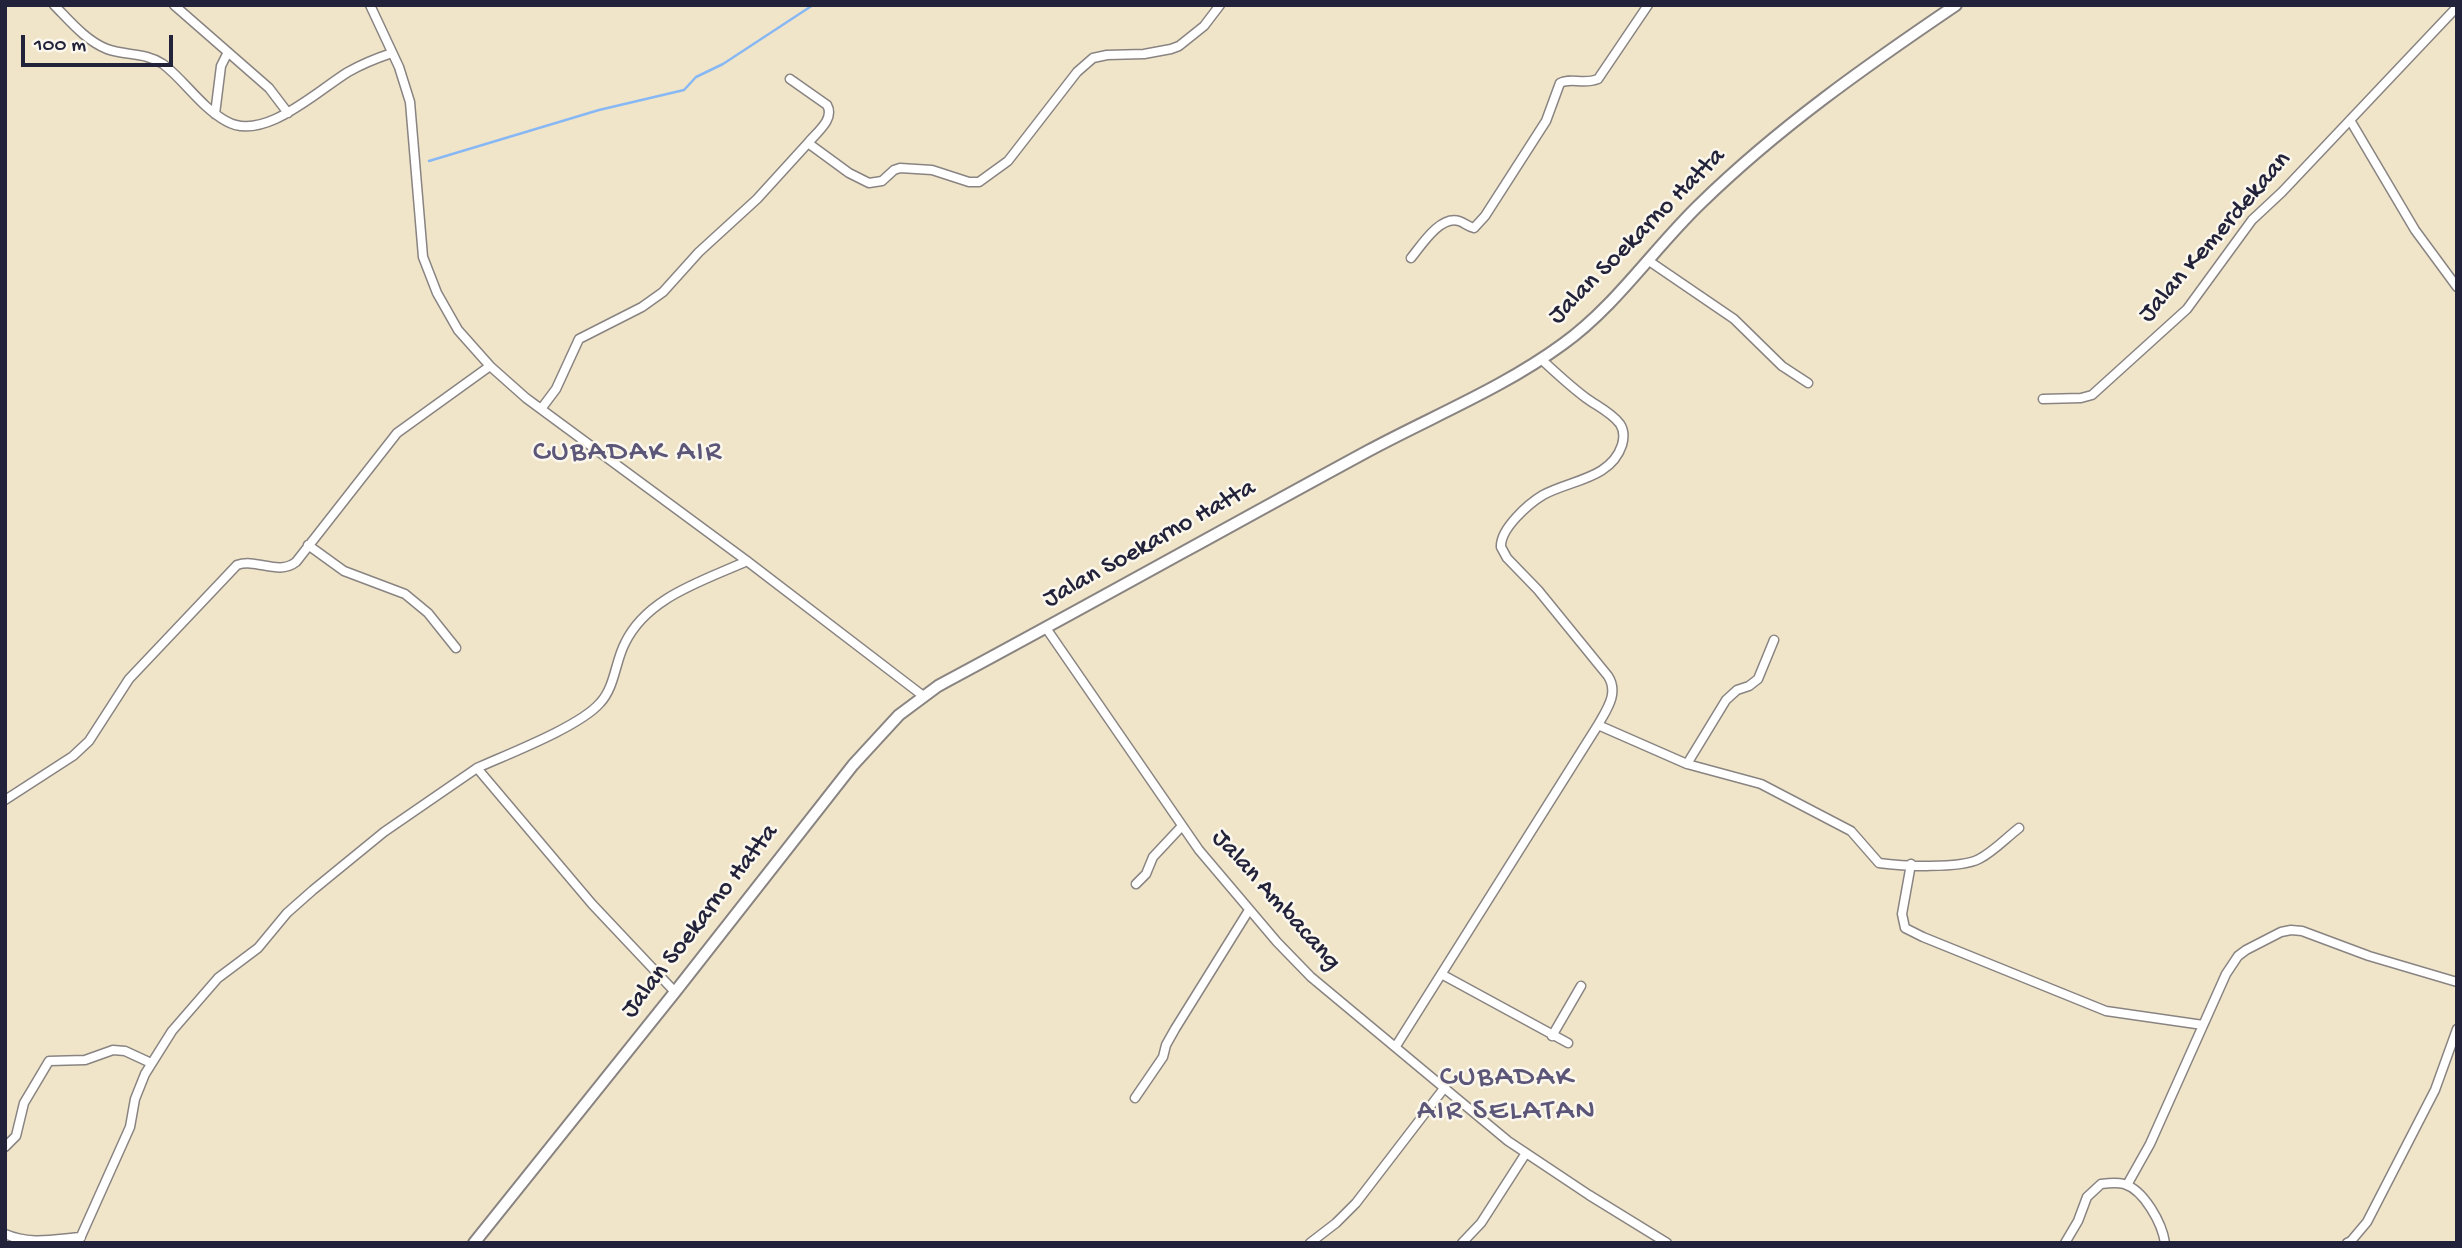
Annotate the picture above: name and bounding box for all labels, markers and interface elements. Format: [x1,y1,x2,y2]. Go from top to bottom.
scale bar [24,21,177,65]
text: 100 m [34,34,86,59]
street label: Jalan Soekarno Hatta [1543,142,1733,332]
street label: Jalan Kemerdekaan [2133,146,2299,330]
district label: CUBADAK AIR [534,436,722,472]
street label: Jalan Soekarno Hatta [1038,474,1262,616]
street label: Jalan Soekarno Hatta [615,819,787,1025]
street label: Jalan Ambacang [1203,824,1347,978]
district label: CUBADAK AIR SELATAN [1418,1061,1596,1132]

